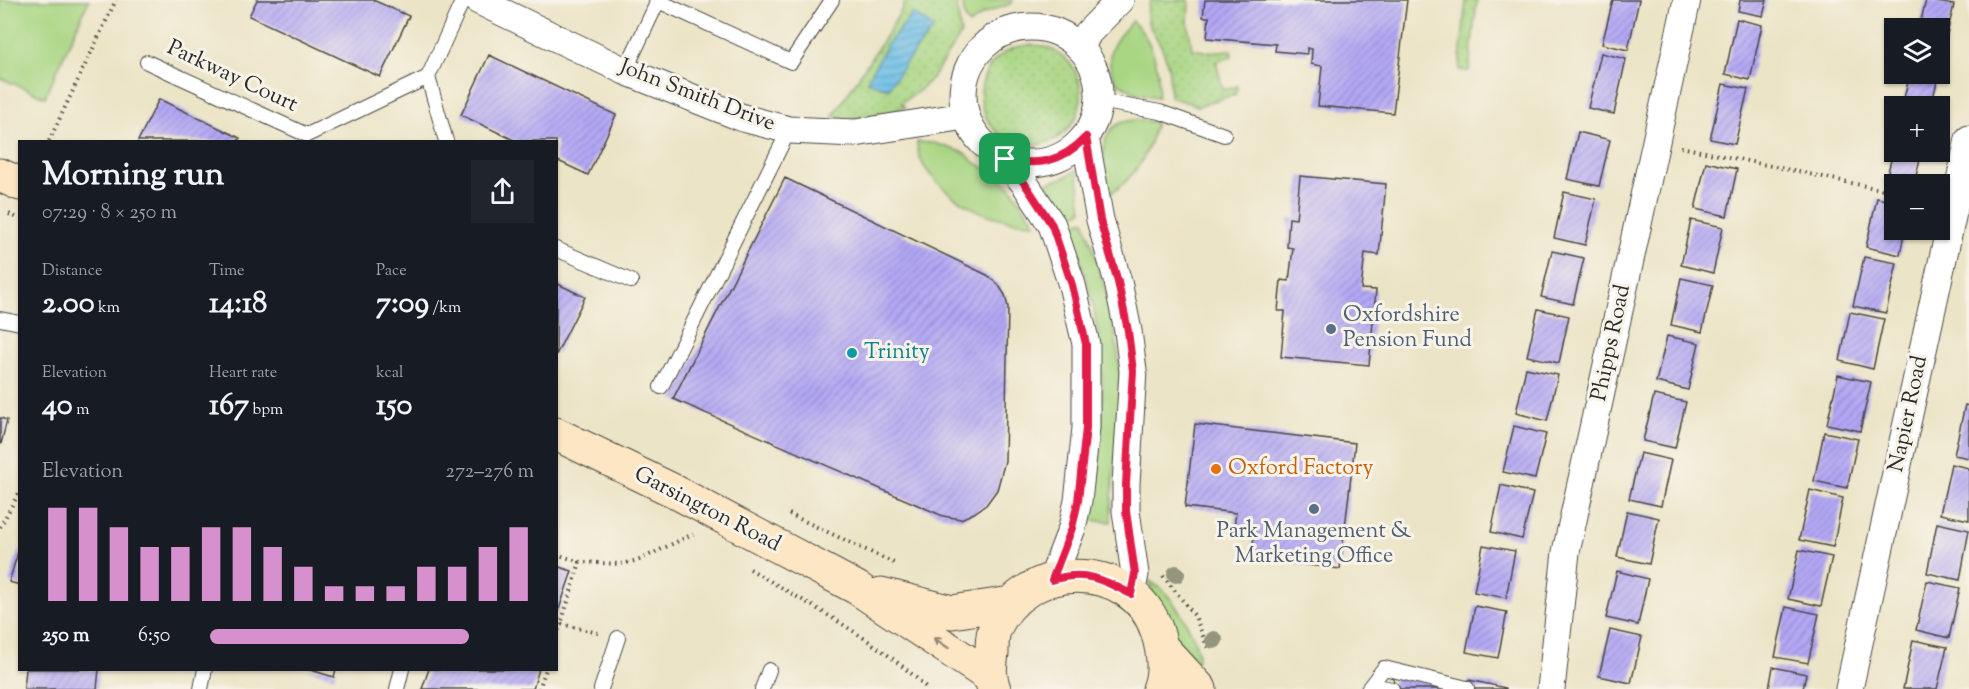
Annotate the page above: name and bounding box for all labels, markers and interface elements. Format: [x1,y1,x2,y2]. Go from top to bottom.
map controls [1884,18,1950,240]
button: layers [1884,18,1950,84]
street label: Parkway Court [161,33,303,122]
street label: John Smith Drive [614,51,779,140]
button: + [1884,96,1950,162]
pin [979,133,1030,184]
icon: arrive [988,142,1021,175]
text: Morning run [42,152,224,200]
button: share [471,160,534,223]
button: − [1884,174,1950,240]
text: 07:29 · 8 × 250 m [42,199,177,228]
text: Distance [42,260,102,283]
text: Time [209,260,245,283]
text: Pace [376,260,407,283]
street label: Phipps Road [1584,282,1640,404]
text: 2.00 [42,283,95,326]
text: 14:18 [209,283,267,326]
text: 7:09 [376,283,429,326]
text: km [95,297,120,320]
text: /km [429,297,461,320]
place label: Oxfordshire Pension Fund [1343,300,1472,357]
marker: Oxfordshire Pension Fund [1324,322,1338,336]
place label: Trinity [864,337,930,369]
marker: Trinity [845,346,859,360]
street label: Napier Road [1881,353,1937,475]
text: Elevation [42,362,107,385]
text: Heart rate [209,362,277,385]
text: kcal [376,362,404,385]
text: 40 [42,385,73,428]
text: 167 [209,385,249,428]
text: 150 [376,385,412,428]
text: m [73,399,89,422]
text: bpm [249,399,283,422]
place label: Oxford Factory [1228,453,1374,485]
text: Elevation [42,458,123,487]
text: 272–276 m [446,458,534,487]
street label: Garsington Road [628,459,786,561]
marker: Oxford Factory [1209,462,1223,476]
marker: Park Management & Marketing Office [1307,502,1321,516]
place label: Park Management & Marketing Office [1217,516,1412,573]
text: 250 m [42,622,90,651]
text: 6:50 [138,622,170,651]
one-way arrow [932,637,949,650]

